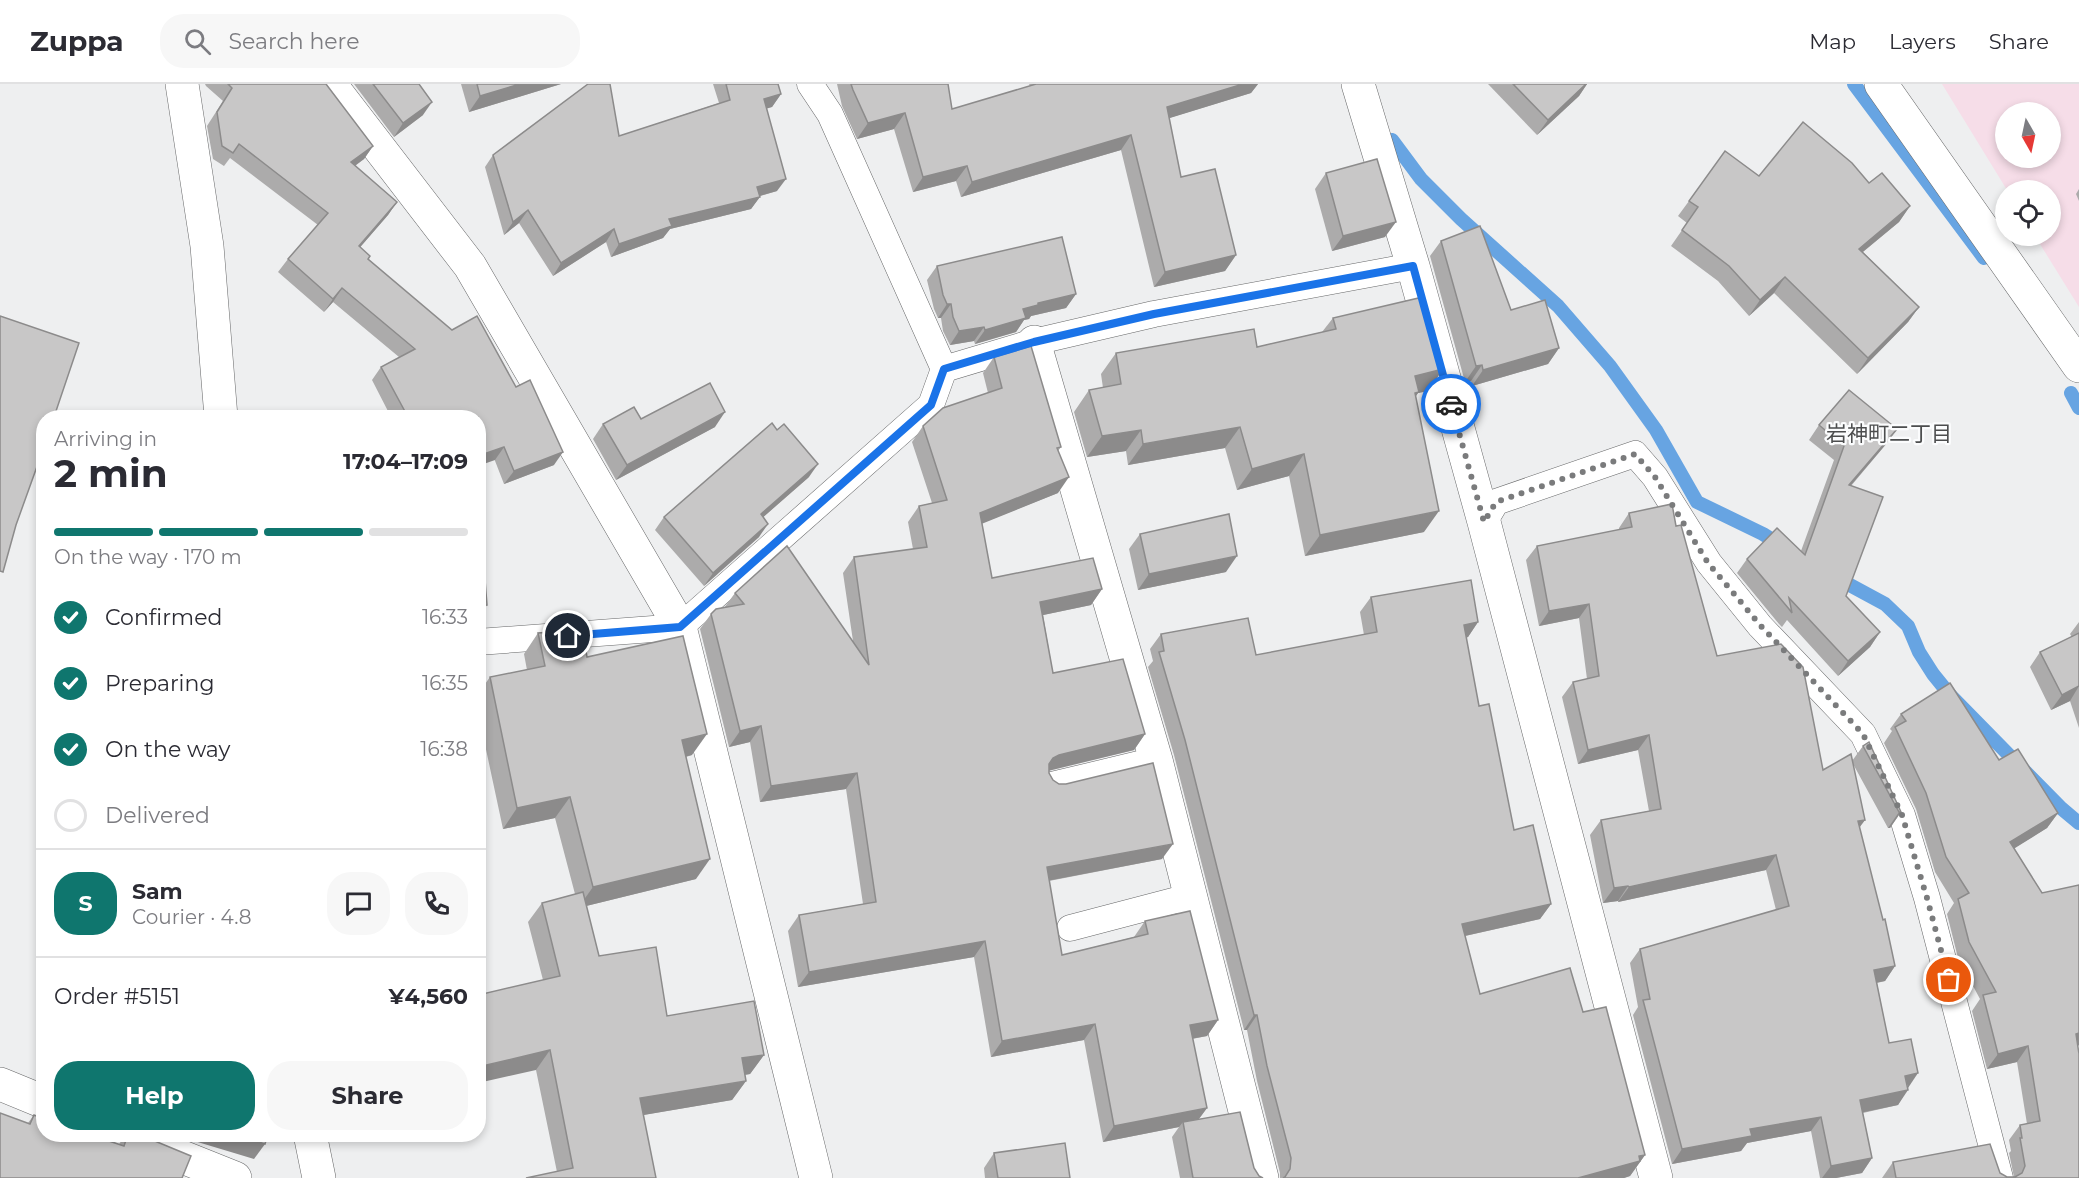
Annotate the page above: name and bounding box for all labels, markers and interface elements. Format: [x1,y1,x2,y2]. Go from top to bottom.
search box [160,14,580,68]
text: Zuppa [30,24,124,58]
icon: search [181,25,214,58]
text: Search here [229,28,359,55]
text: Map [1809,29,1856,54]
text: Layers [1889,29,1956,54]
text: Share [1989,29,2049,54]
north arrow [1995,102,2061,168]
map controls [1995,102,2061,246]
button: locate [1995,180,2061,246]
courier [1421,374,1481,434]
icon: car [1435,388,1468,421]
district label: 岩神町二丁目 [1826,421,1952,446]
text: Arriving in [54,427,157,451]
text: 17:04–17:09 [343,448,468,475]
text: 2 min [54,449,168,497]
text: On the way · 170 m [54,545,242,569]
icon: check [54,601,87,634]
text: Confirmed [105,604,222,631]
text: 16:33 [422,605,468,629]
pin [542,610,593,661]
icon: home [551,619,584,652]
icon: check [54,667,87,700]
text: Preparing [105,670,214,697]
text: 16:35 [422,671,468,695]
icon: check [54,733,87,766]
text: On the way [105,736,230,763]
text: 16:38 [420,737,468,761]
text: Delivered [105,802,210,829]
button: chat [327,872,390,935]
button: phone [405,872,468,935]
text: Sam [132,878,183,905]
text: S [78,890,93,917]
text: Courier · 4.8 [132,905,251,929]
pin [1923,954,1974,1005]
icon: bag [1932,963,1965,996]
text: Order #5151 [54,983,180,1010]
text: ¥4,560 [389,983,468,1010]
button: Help [54,1061,255,1130]
button: Share [267,1061,468,1130]

